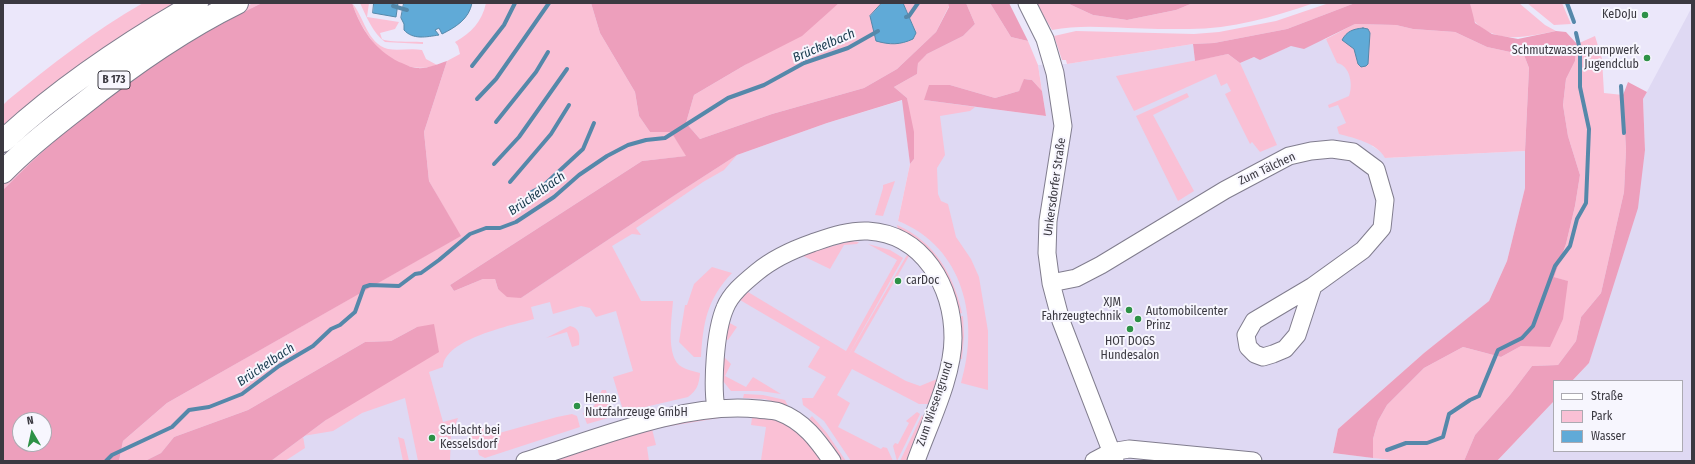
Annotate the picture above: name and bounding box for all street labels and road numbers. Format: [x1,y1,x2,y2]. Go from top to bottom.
road number: B 173 [98,71,130,89]
street label: Unkersdorfer Straße [1041,137,1069,237]
street label: Zum Tälchen [1236,150,1298,188]
street label: Zum Wiesengrund [914,360,956,448]

